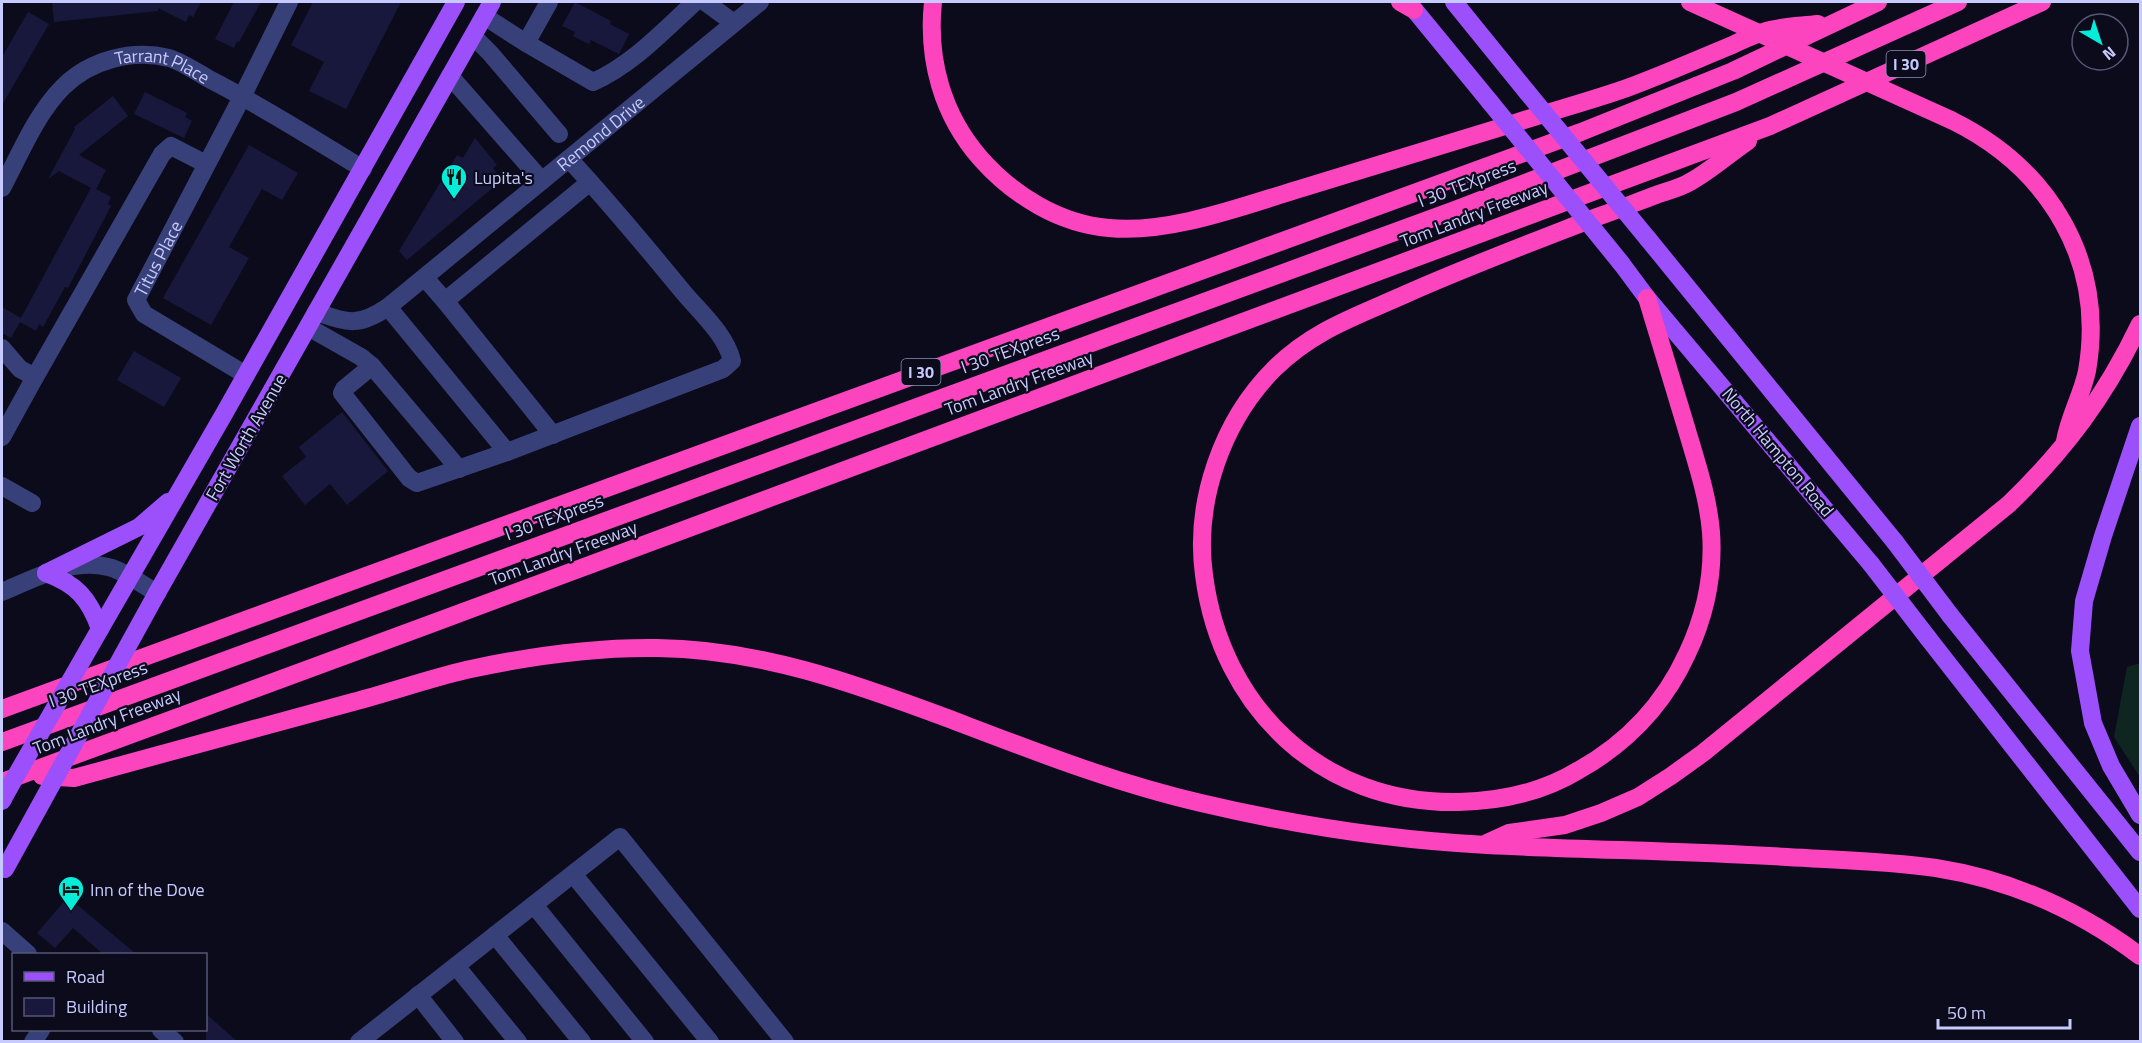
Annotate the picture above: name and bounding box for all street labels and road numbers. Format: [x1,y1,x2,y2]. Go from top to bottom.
street label: Tarrant Place [112,41,215,90]
road number: I 30 [1886,51,1926,77]
street label: Remond Drive [550,89,650,177]
street label: I 30 TEXpress [1414,152,1520,214]
street label: Tom Landry Freeway [1396,173,1552,255]
street label: Titus Place [127,216,189,301]
street label: I 30 TEXpress [957,320,1063,380]
street label: Tom Landry Freeway [941,343,1097,422]
road number: I 30 [902,359,940,385]
street label: Fort Worth Avenue [199,368,293,506]
street label: North Hampton Road [1716,381,1840,523]
street label: I 30 TEXpress [501,487,607,547]
street label: Tom Landry Freeway [485,513,641,592]
street label: I 30 TEXpress [45,654,151,714]
street label: Tom Landry Freeway [29,680,185,762]

